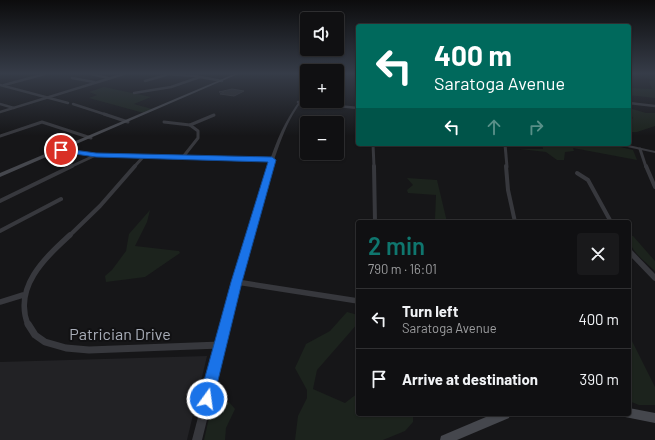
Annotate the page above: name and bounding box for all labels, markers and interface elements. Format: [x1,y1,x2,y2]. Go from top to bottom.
map controls [300,12,344,160]
button: sound [300,12,344,56]
text: 400 m [434,38,512,72]
icon: left [368,40,420,92]
button: + [300,64,344,108]
text: Saratoga Avenue [434,72,565,94]
button: − [300,116,344,160]
icon: left [441,116,463,138]
icon: ahead [483,116,505,138]
icon: right [525,116,547,138]
pin [44,133,78,167]
icon: arrive [50,139,72,161]
text: 2 min [368,231,425,260]
button: close [577,233,619,275]
text: 790 m · 16:01 [368,261,437,277]
text: Turn left [402,302,458,320]
icon: left [368,308,390,330]
text: 400 m [578,310,619,328]
text: Saratoga Avenue [402,320,497,336]
street label: Patrician Drive [69,324,171,343]
icon: arrive [368,368,390,390]
text: Arrive at destination [402,370,538,388]
text: 390 m [580,370,619,388]
position arrow [186,378,228,420]

